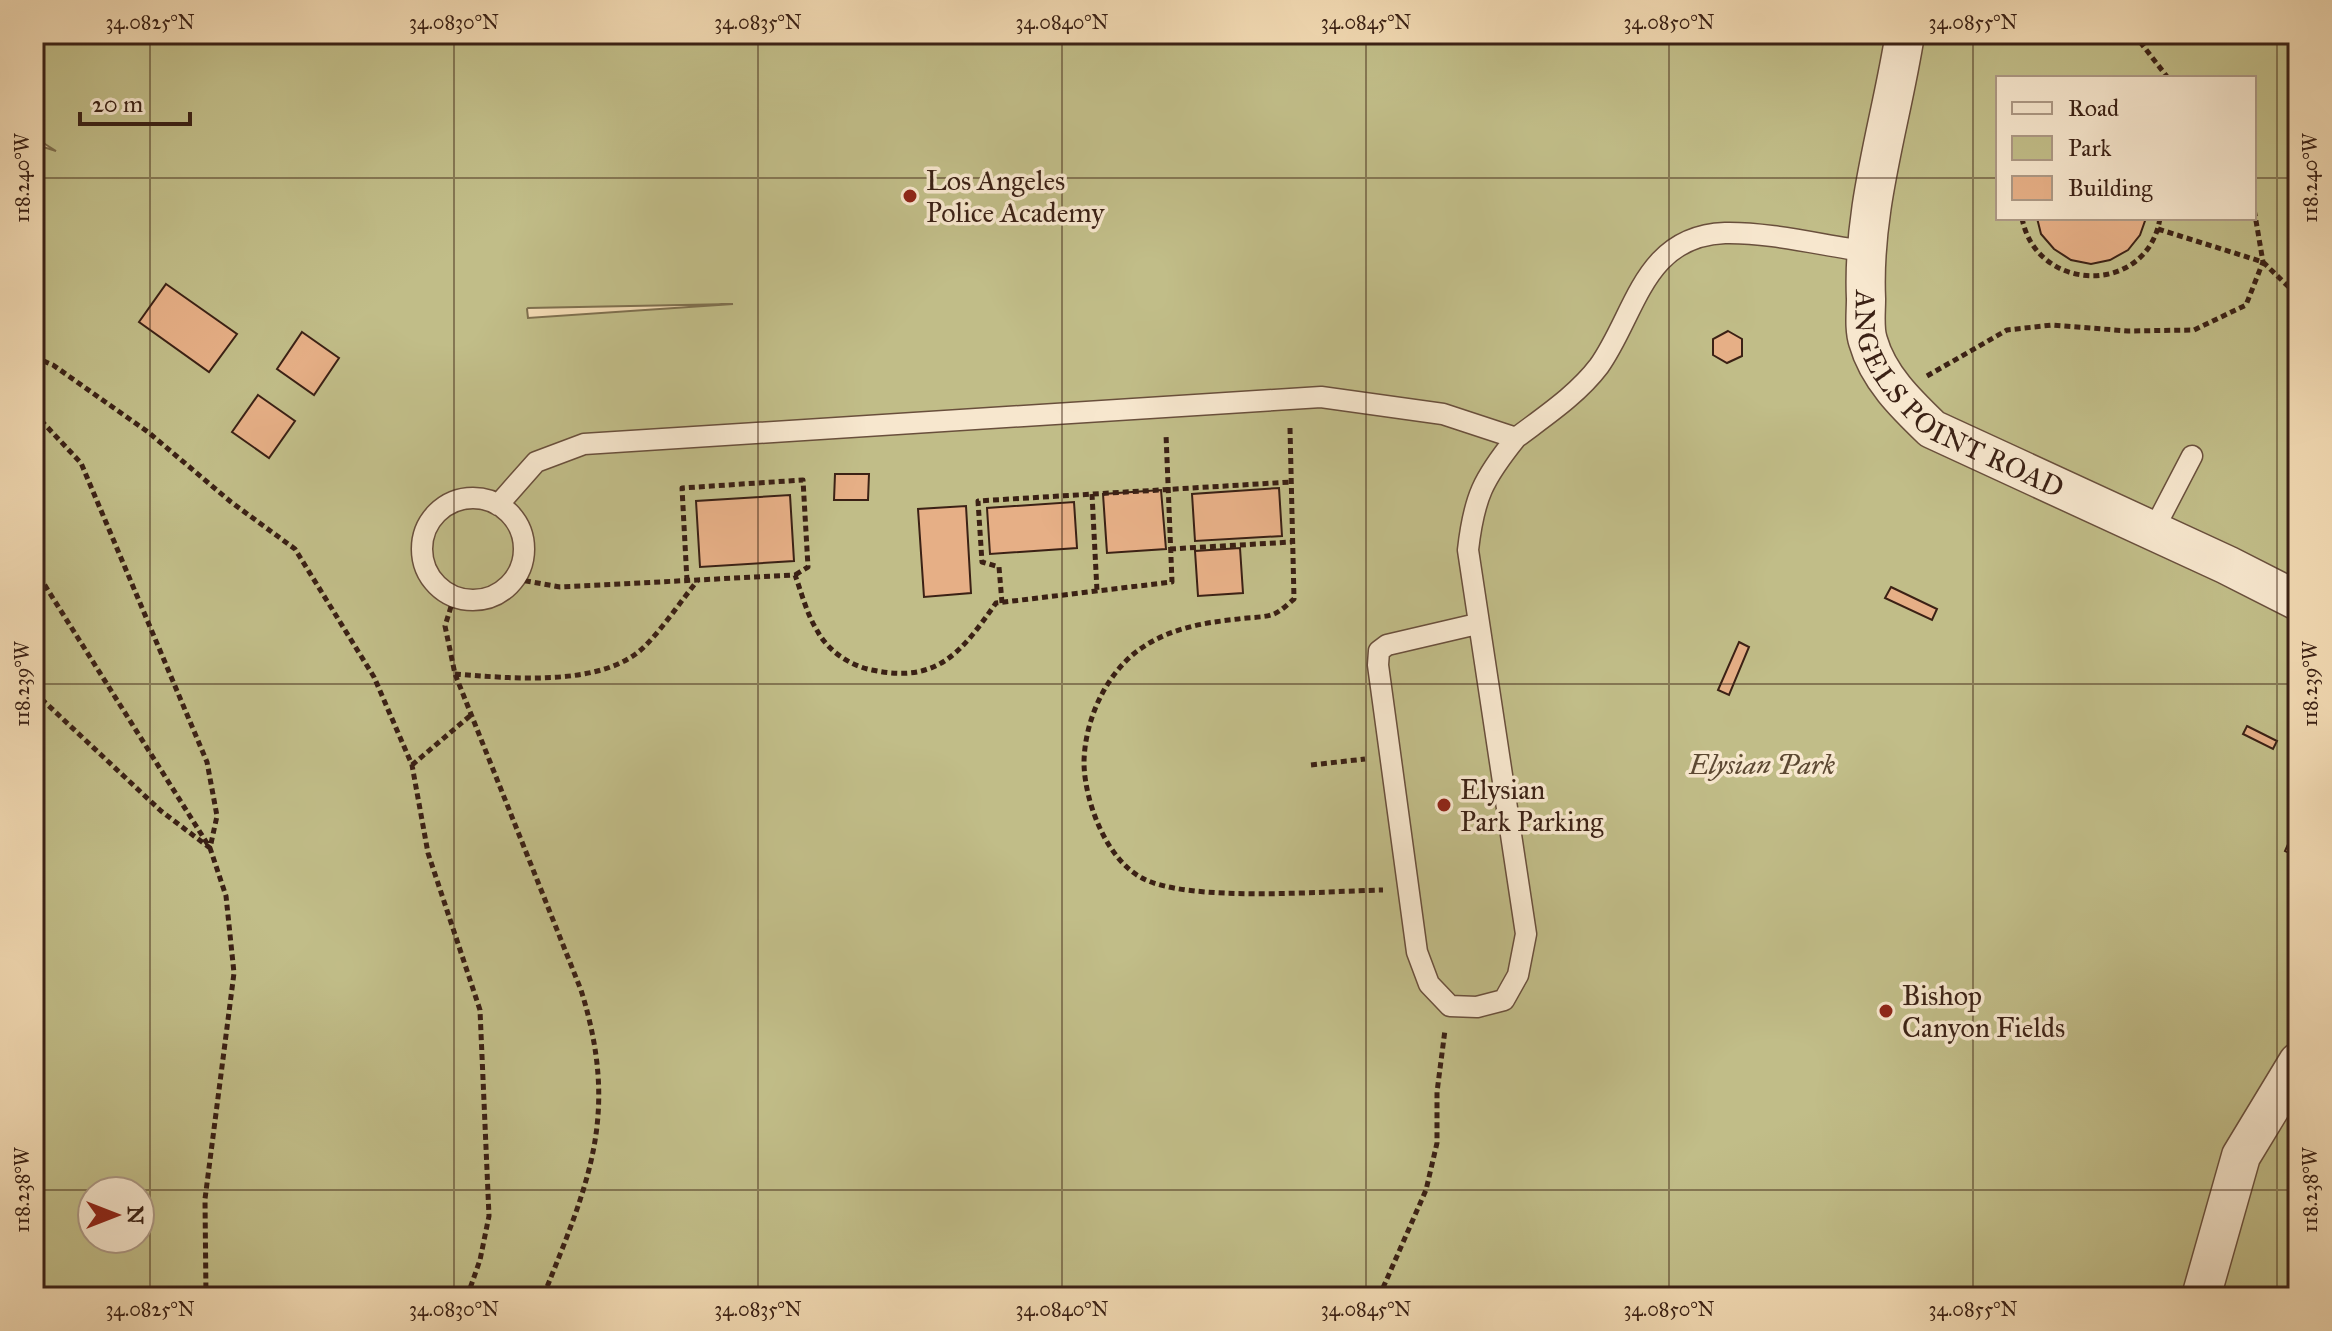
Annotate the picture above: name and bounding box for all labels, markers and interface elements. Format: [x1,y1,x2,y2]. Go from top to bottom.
text: 34.0825°N [105,10,195,34]
text: 34.0830°N [409,10,499,34]
text: 34.0835°N [714,10,802,34]
text: 34.0840°N [1015,10,1109,34]
text: 34.0845°N [1321,10,1411,34]
text: 34.0850°N [1623,10,1715,34]
text: 34.0855°N [1929,10,2017,34]
scale bar [80,76,190,126]
legend [1996,76,2256,220]
text: 20 m [92,89,143,119]
text: Road [2068,93,2119,123]
text: 118.240°W [10,132,34,223]
text: 118.240°W [2298,132,2322,223]
text: Park [2068,133,2112,163]
place label: Los Angeles Police Academy [926,163,1105,230]
text: Building [2068,173,2153,203]
marker: Los Angeles Police Academy [901,187,919,205]
street label: ANGELS POINT ROAD [1848,289,2070,505]
text: 118.239°W [10,640,34,727]
text: 118.239°W [2298,640,2322,727]
park label: Elysian Park [1688,747,1836,782]
place label: Elysian Park Parking [1460,772,1604,839]
marker: Elysian Park Parking [1435,796,1453,814]
place label: Bishop Canyon Fields [1902,978,2065,1045]
marker: Bishop Canyon Fields [1877,1002,1895,1020]
text: 118.238°W [10,1146,34,1233]
text: 118.238°W [2298,1146,2322,1233]
north arrow [76,1175,156,1255]
text: N [122,1206,149,1225]
text: 34.0825°N [105,1297,195,1321]
text: 34.0830°N [409,1297,499,1321]
text: 34.0835°N [714,1297,802,1321]
text: 34.0840°N [1015,1297,1109,1321]
text: 34.0845°N [1321,1297,1411,1321]
text: 34.0850°N [1623,1297,1715,1321]
text: 34.0855°N [1929,1297,2017,1321]

